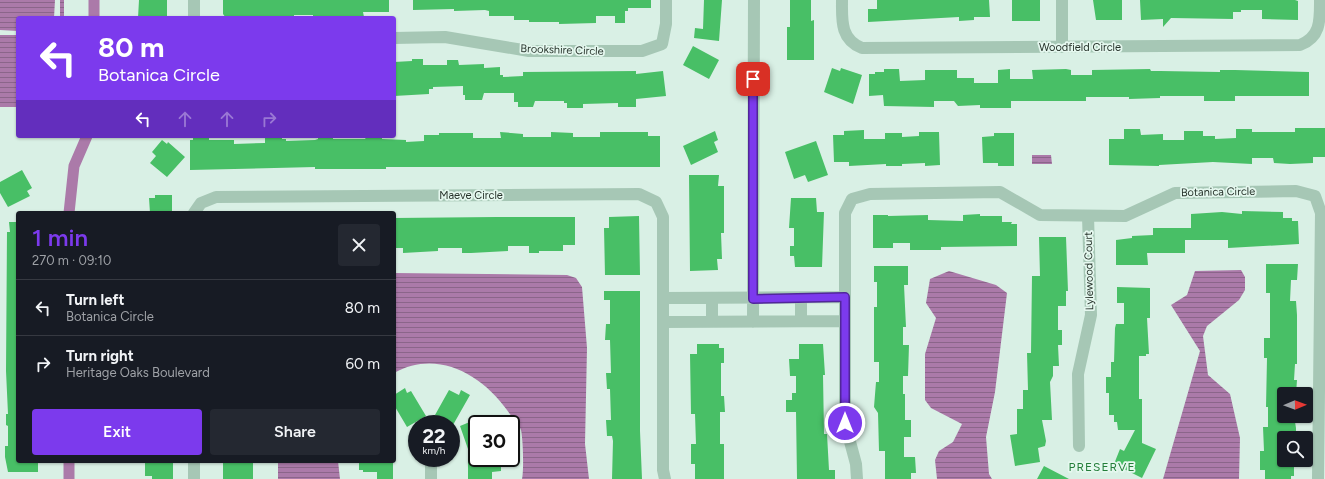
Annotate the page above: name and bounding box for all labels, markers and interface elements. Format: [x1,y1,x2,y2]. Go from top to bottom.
text: 80 m [98,30,164,64]
icon: left [32,32,84,84]
street label: Woodfield Circle [1039,41,1121,54]
street label: Brookshire Circle [520,42,604,58]
pin [736,62,770,96]
text: Botanica Circle [98,64,220,86]
icon: arrive [742,68,764,90]
icon: left [132,108,154,130]
icon: ahead [174,108,196,130]
icon: ahead [216,108,238,130]
icon: right [258,108,280,130]
street label: Botanica Circle [1181,185,1255,199]
street label: Maeve Circle [439,189,503,202]
text: 1 min [32,223,88,252]
button: close [338,224,380,266]
street label: Lylewood Court [1082,232,1096,310]
text: 270 m · 09:10 [32,253,111,268]
text: Turn left [66,291,124,309]
icon: left [32,297,54,319]
text: 80 m [345,299,380,317]
text: Botanica Circle [66,309,154,324]
text: Turn right [66,347,134,365]
icon: right [32,353,54,375]
text: 60 m [345,355,380,373]
text: Heritage Oaks Boulevard [66,365,210,380]
north arrow [1277,387,1313,423]
map controls [1277,387,1313,467]
position arrow [824,402,866,444]
button: Exit [32,409,202,455]
button: Share [210,409,380,455]
speed limit sign: 30 [468,415,520,467]
text: 22 [422,424,446,448]
button: search [1277,431,1313,467]
text: km/h [423,444,445,457]
district label: PRESERVE [1069,460,1135,474]

